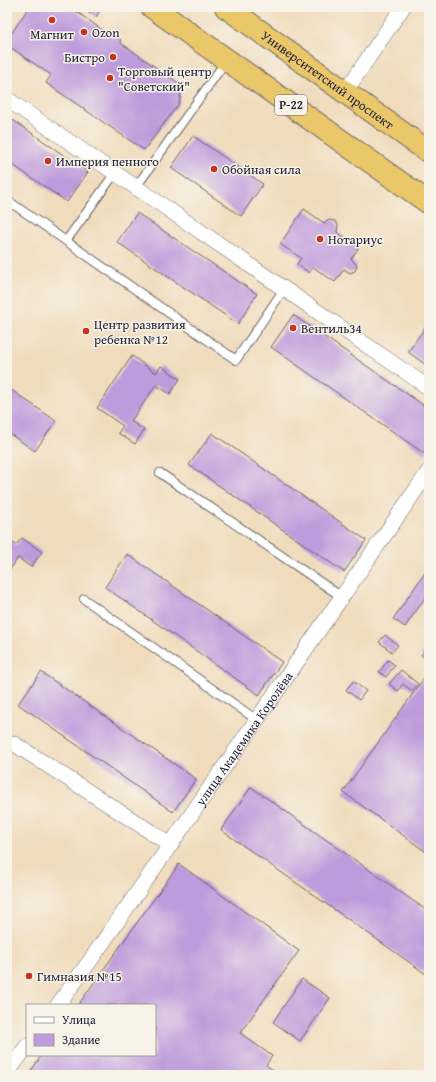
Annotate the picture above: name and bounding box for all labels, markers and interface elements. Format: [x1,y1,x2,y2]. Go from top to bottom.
marker: Магнит [47,15,57,25]
place label: Ozon [92,23,120,42]
place label: Магнит [30,25,74,44]
street label: Университетский проспект [257,26,398,134]
marker: Ozon [79,27,89,37]
place label: Бистро [64,48,105,67]
marker: Бистро [108,52,118,62]
place label: Торговый центр "Советский" [118,62,211,96]
marker: Торговый центр "Советский" [105,73,115,83]
road number: Р-22 [275,95,307,115]
place label: Империя пенного [56,152,159,171]
marker: Империя пенного [43,156,53,166]
place label: Обойная сила [222,160,302,179]
marker: Обойная сила [209,164,219,174]
place label: Нотариус [328,230,383,249]
marker: Нотариус [315,234,325,244]
place label: Центр развития ребенка №12 [94,315,186,349]
place label: Вентиль34 [301,319,362,338]
marker: Вентиль34 [288,323,298,333]
marker: Центр развития ребенка №12 [81,326,91,336]
street label: улица Академика Королёва [191,667,298,810]
place label: Гимназия №15 [37,967,122,986]
marker: Гимназия №15 [24,971,34,981]
legend [26,1004,156,1056]
text: Улица [62,1011,96,1028]
text: Здание [62,1031,101,1048]

